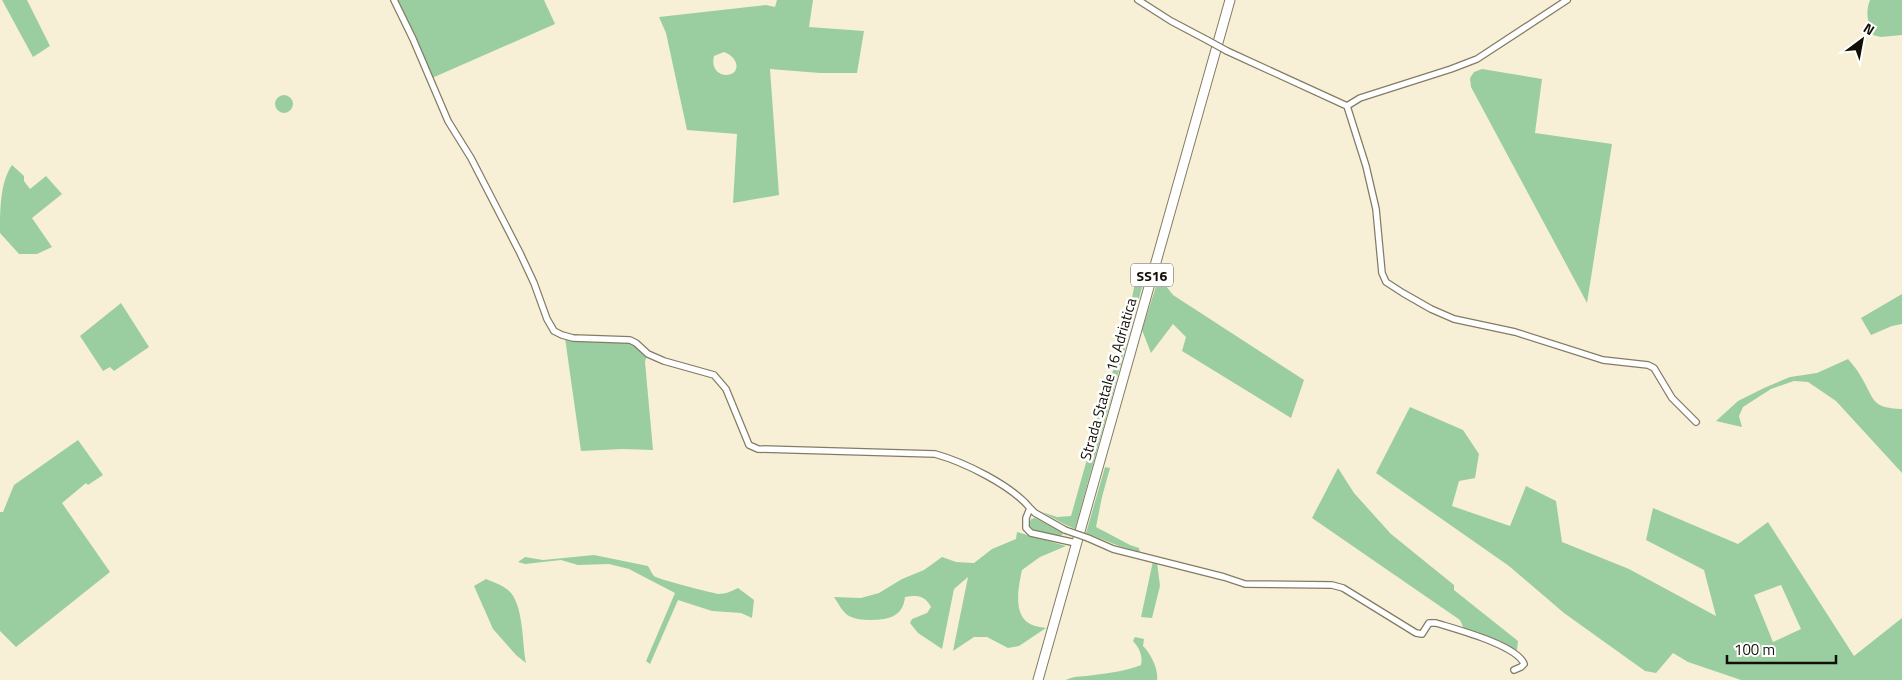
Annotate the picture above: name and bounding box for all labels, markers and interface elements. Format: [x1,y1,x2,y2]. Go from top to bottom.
north arrow [1837,15,1887,65]
text: N [1859,17,1879,40]
road number: SS16 [1131,264,1173,286]
street label: Strada Statale 16 Adriatica [1074,295,1142,463]
scale bar [1727,632,1836,664]
text: 100 m [1734,638,1775,661]

